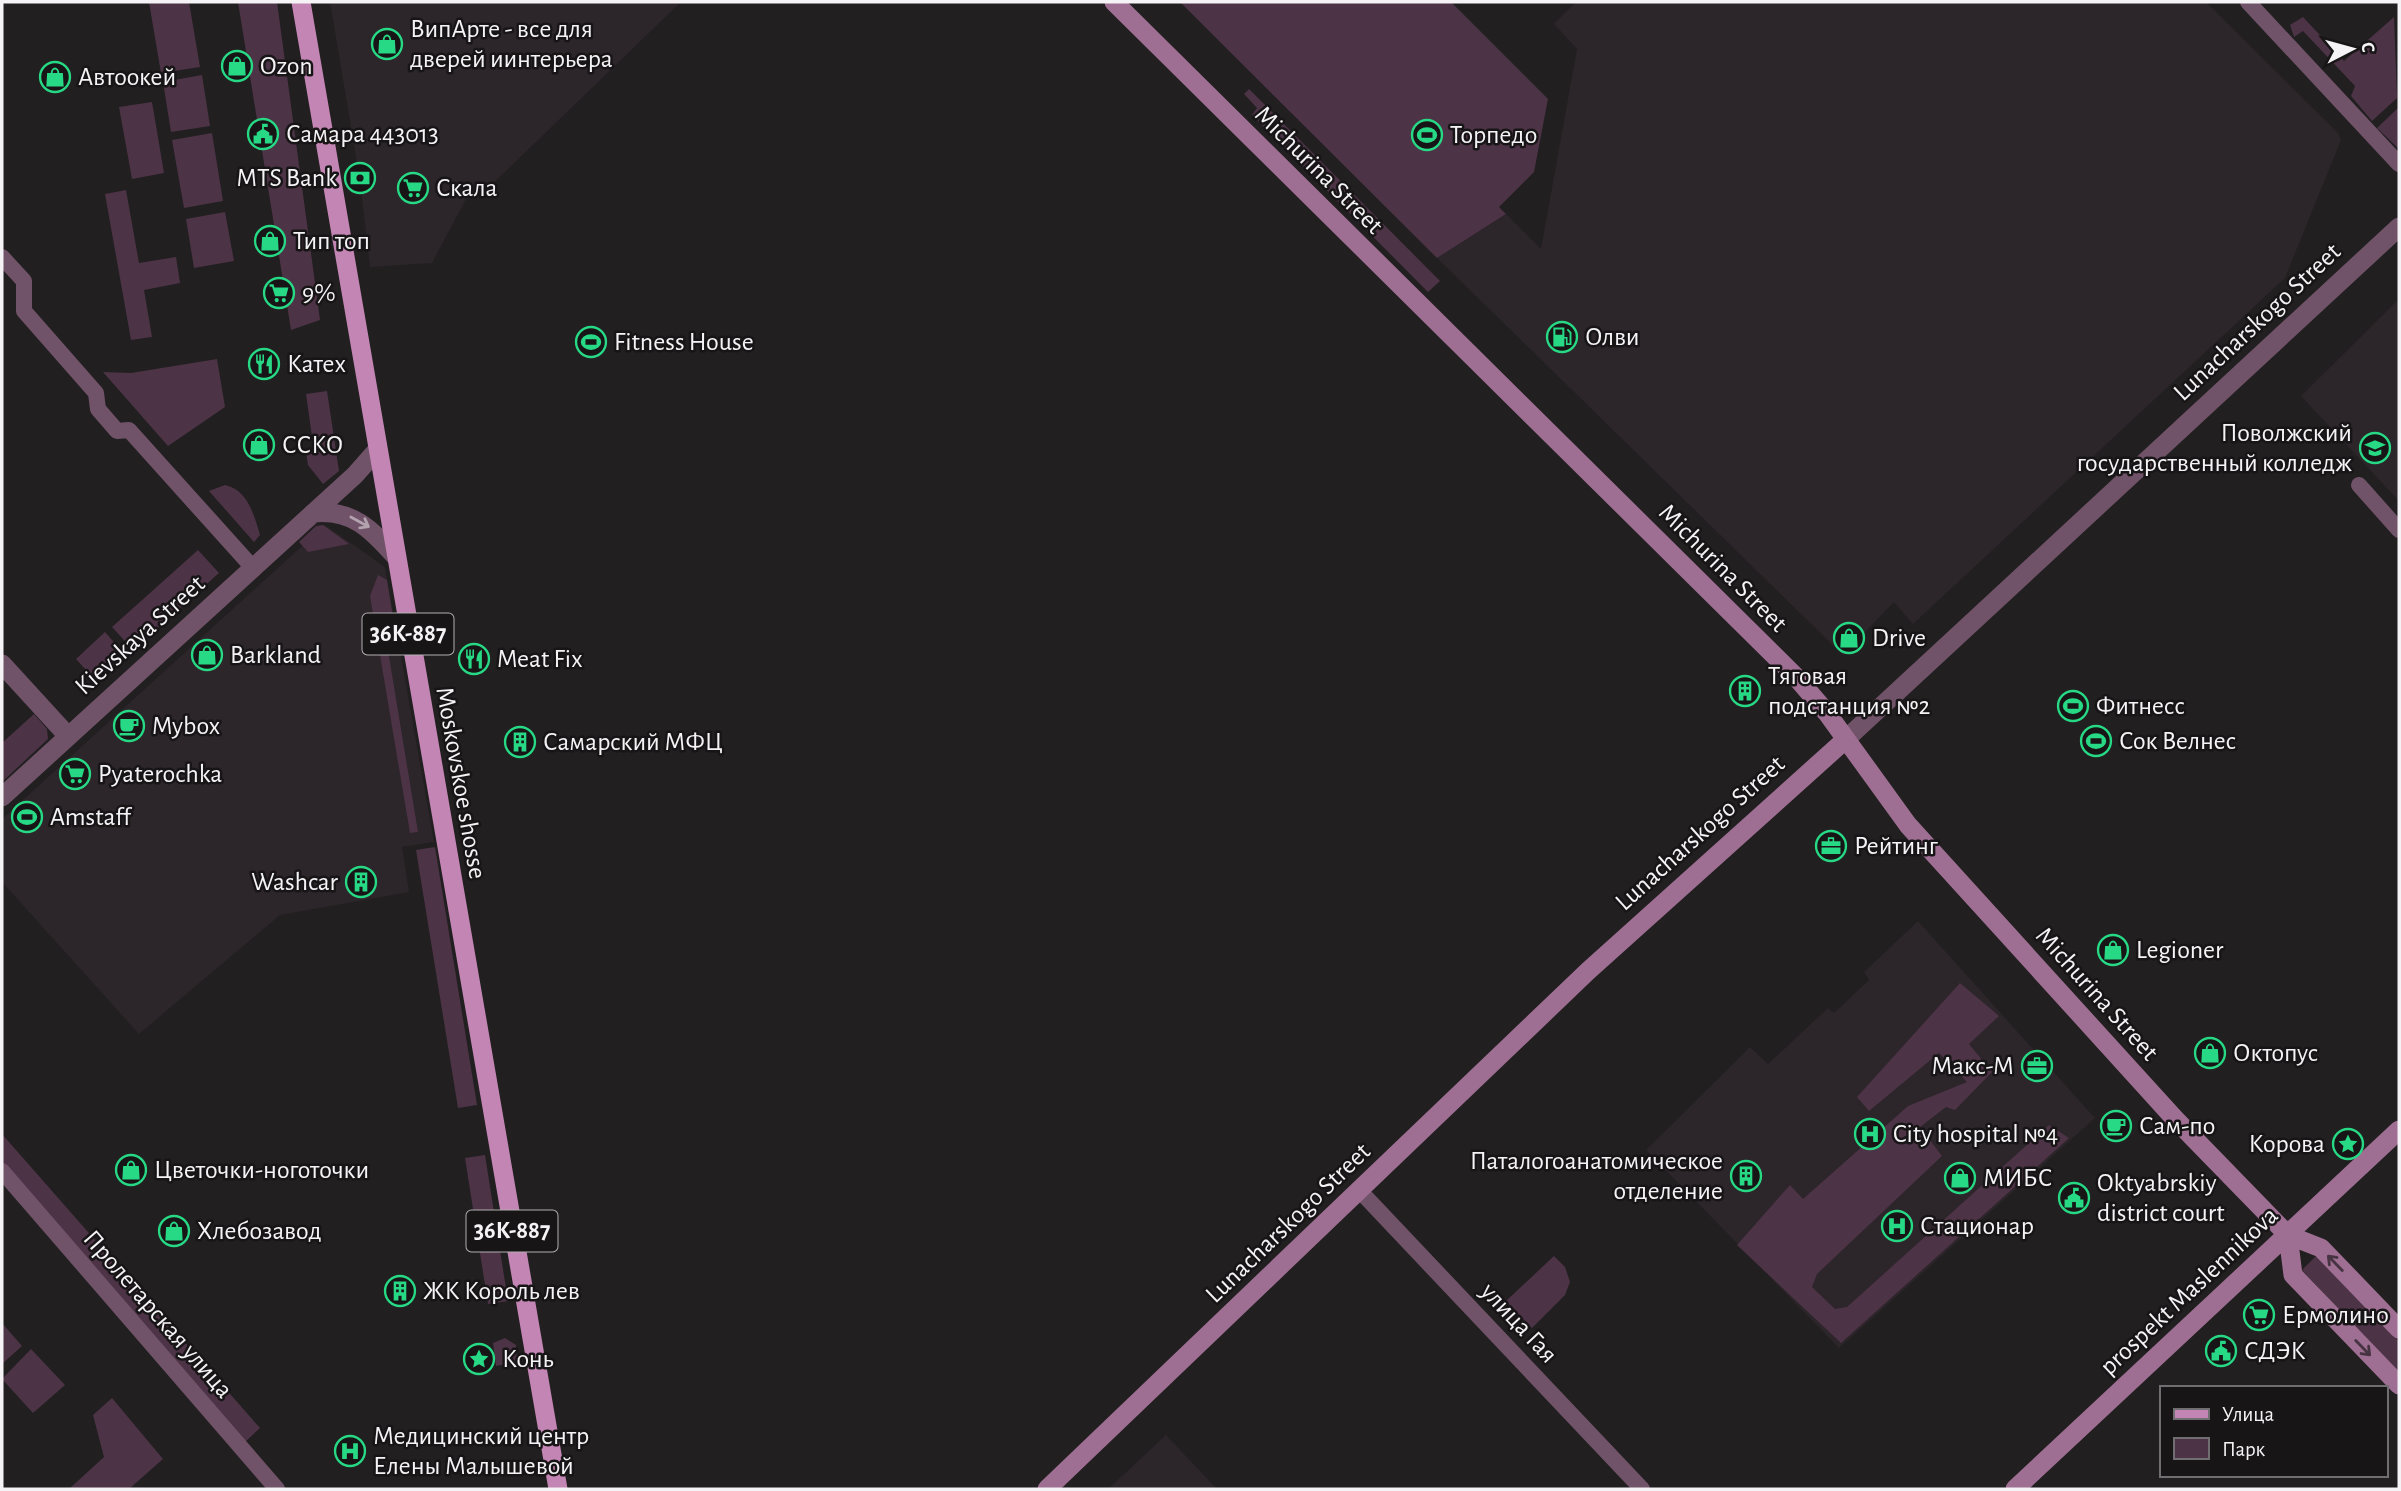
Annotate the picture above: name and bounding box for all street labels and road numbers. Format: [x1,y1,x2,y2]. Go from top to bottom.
street label: Michurina Street [1250,101,1388,239]
street label: Lunacharskogo Street [2169,238,2345,406]
street label: Michurina Street [1654,499,1792,637]
street label: Kievskaya Street [70,570,210,700]
road number: 36К-887 [362,614,453,654]
street label: Moskovskoe shosse [431,685,491,881]
street label: Lunacharskogo Street [1610,751,1790,915]
street label: Michurina Street [2031,923,2163,1065]
street label: Lunacharskogo Street [1201,1138,1375,1308]
street label: prospekt Maslennikova [2095,1202,2283,1380]
road number: 36К-887 [466,1210,558,1252]
street label: Пролетарская улица [78,1225,238,1403]
street label: улица Гая [1475,1277,1562,1368]

